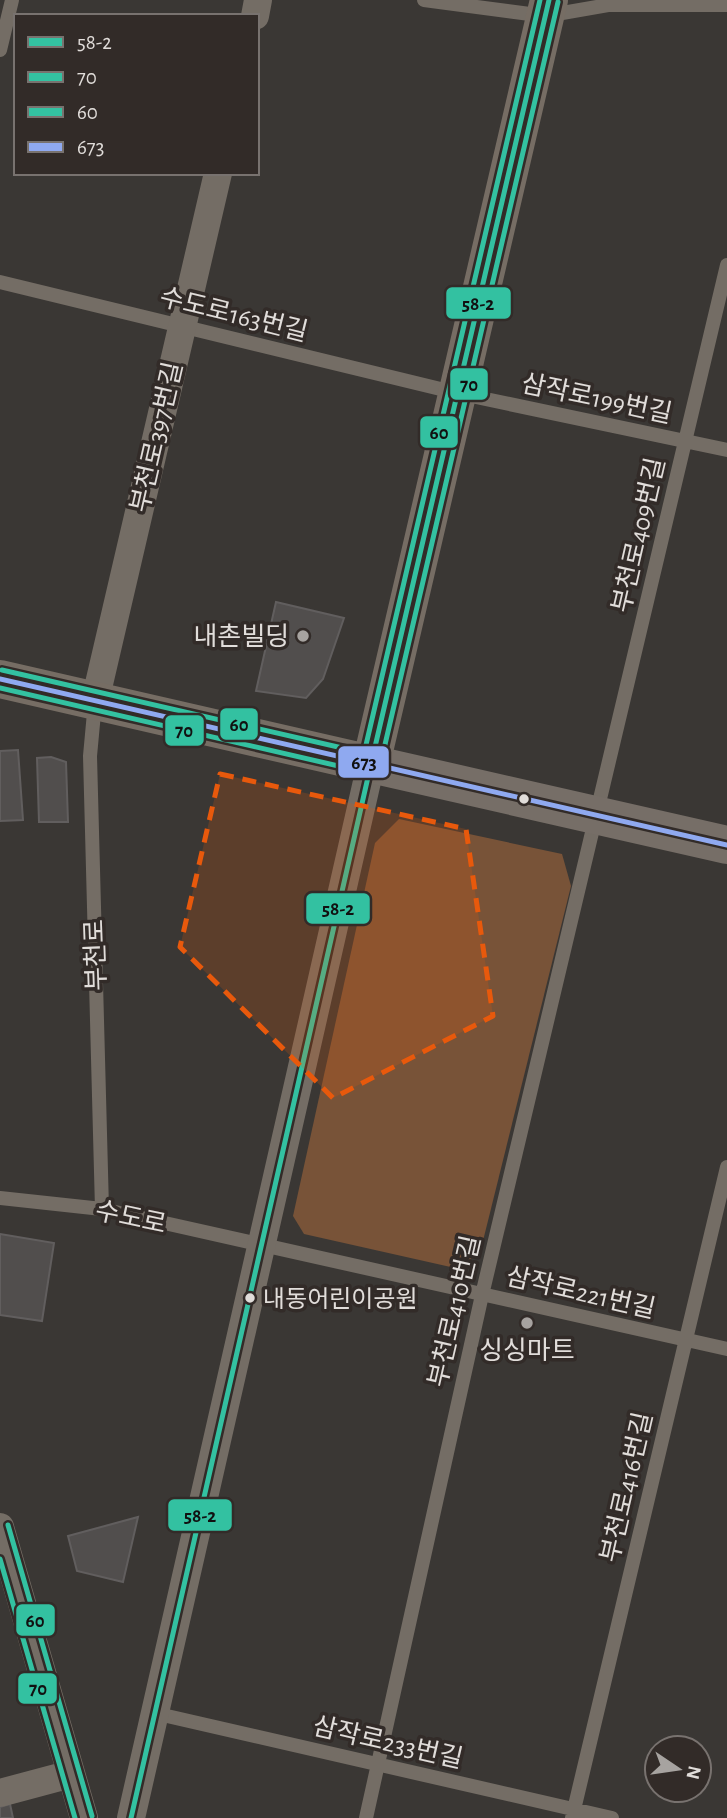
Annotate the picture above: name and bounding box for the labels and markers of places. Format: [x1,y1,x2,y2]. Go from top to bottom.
place label: 내촌빌딩 [193,623,289,650]
marker: 내촌빌딩 [295,628,311,644]
unlabelled marker [517,792,531,806]
place label: 내동어린이공원 [263,1287,418,1312]
marker: 내동어린이공원 [243,1291,257,1305]
marker: 싱싱마트 [519,1315,535,1331]
place label: 싱싱마트 [479,1337,575,1364]

